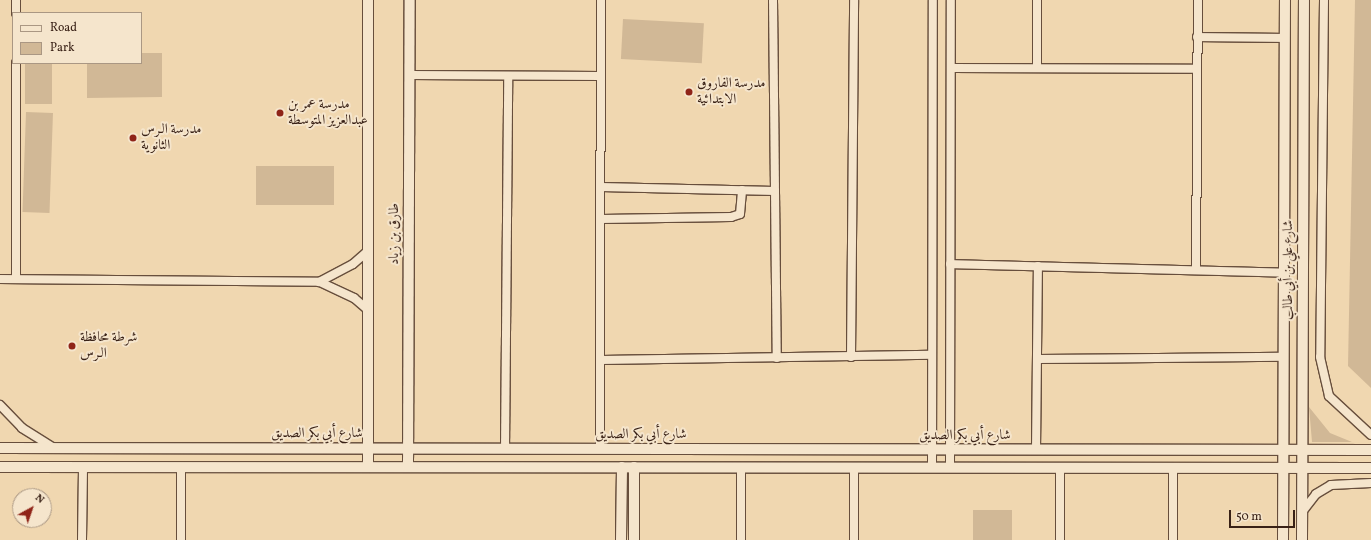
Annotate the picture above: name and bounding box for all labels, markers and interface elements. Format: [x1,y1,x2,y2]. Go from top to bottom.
legend [12,12,142,64]
text: Road [50,20,77,36]
text: Park [50,40,75,56]
place label: مدرسة الفاروق الابتدائية [697,76,765,108]
marker: مدرسة الفاروق الابتدائية [684,87,694,97]
place label: مدرسة عمر بن عبدالعزيز المتوسطة [288,97,368,130]
marker: مدرسة عمر بن عبدالعزيز المتوسطة [275,108,285,118]
place label: مدرسة الـرس الثانوية [141,122,201,154]
marker: مدرسة الـرس الثانوية [128,133,138,143]
street label: طارق بن زياد [387,203,403,265]
street label: شارع علي بن أبي طالب [1281,220,1297,320]
place label: شرطة محافظة الـرس [80,330,137,362]
marker: شرطة محافظة الـرس [67,341,77,351]
street label: شارع أبي بكر الصديق [271,426,363,442]
street label: شارع أبي بكر الصديق [595,427,687,443]
street label: شارع أبي بكر الصديق [919,428,1011,444]
north arrow [12,488,52,528]
text: N [32,491,47,508]
scale bar [1231,502,1297,528]
text: 50 m [1236,509,1262,525]

